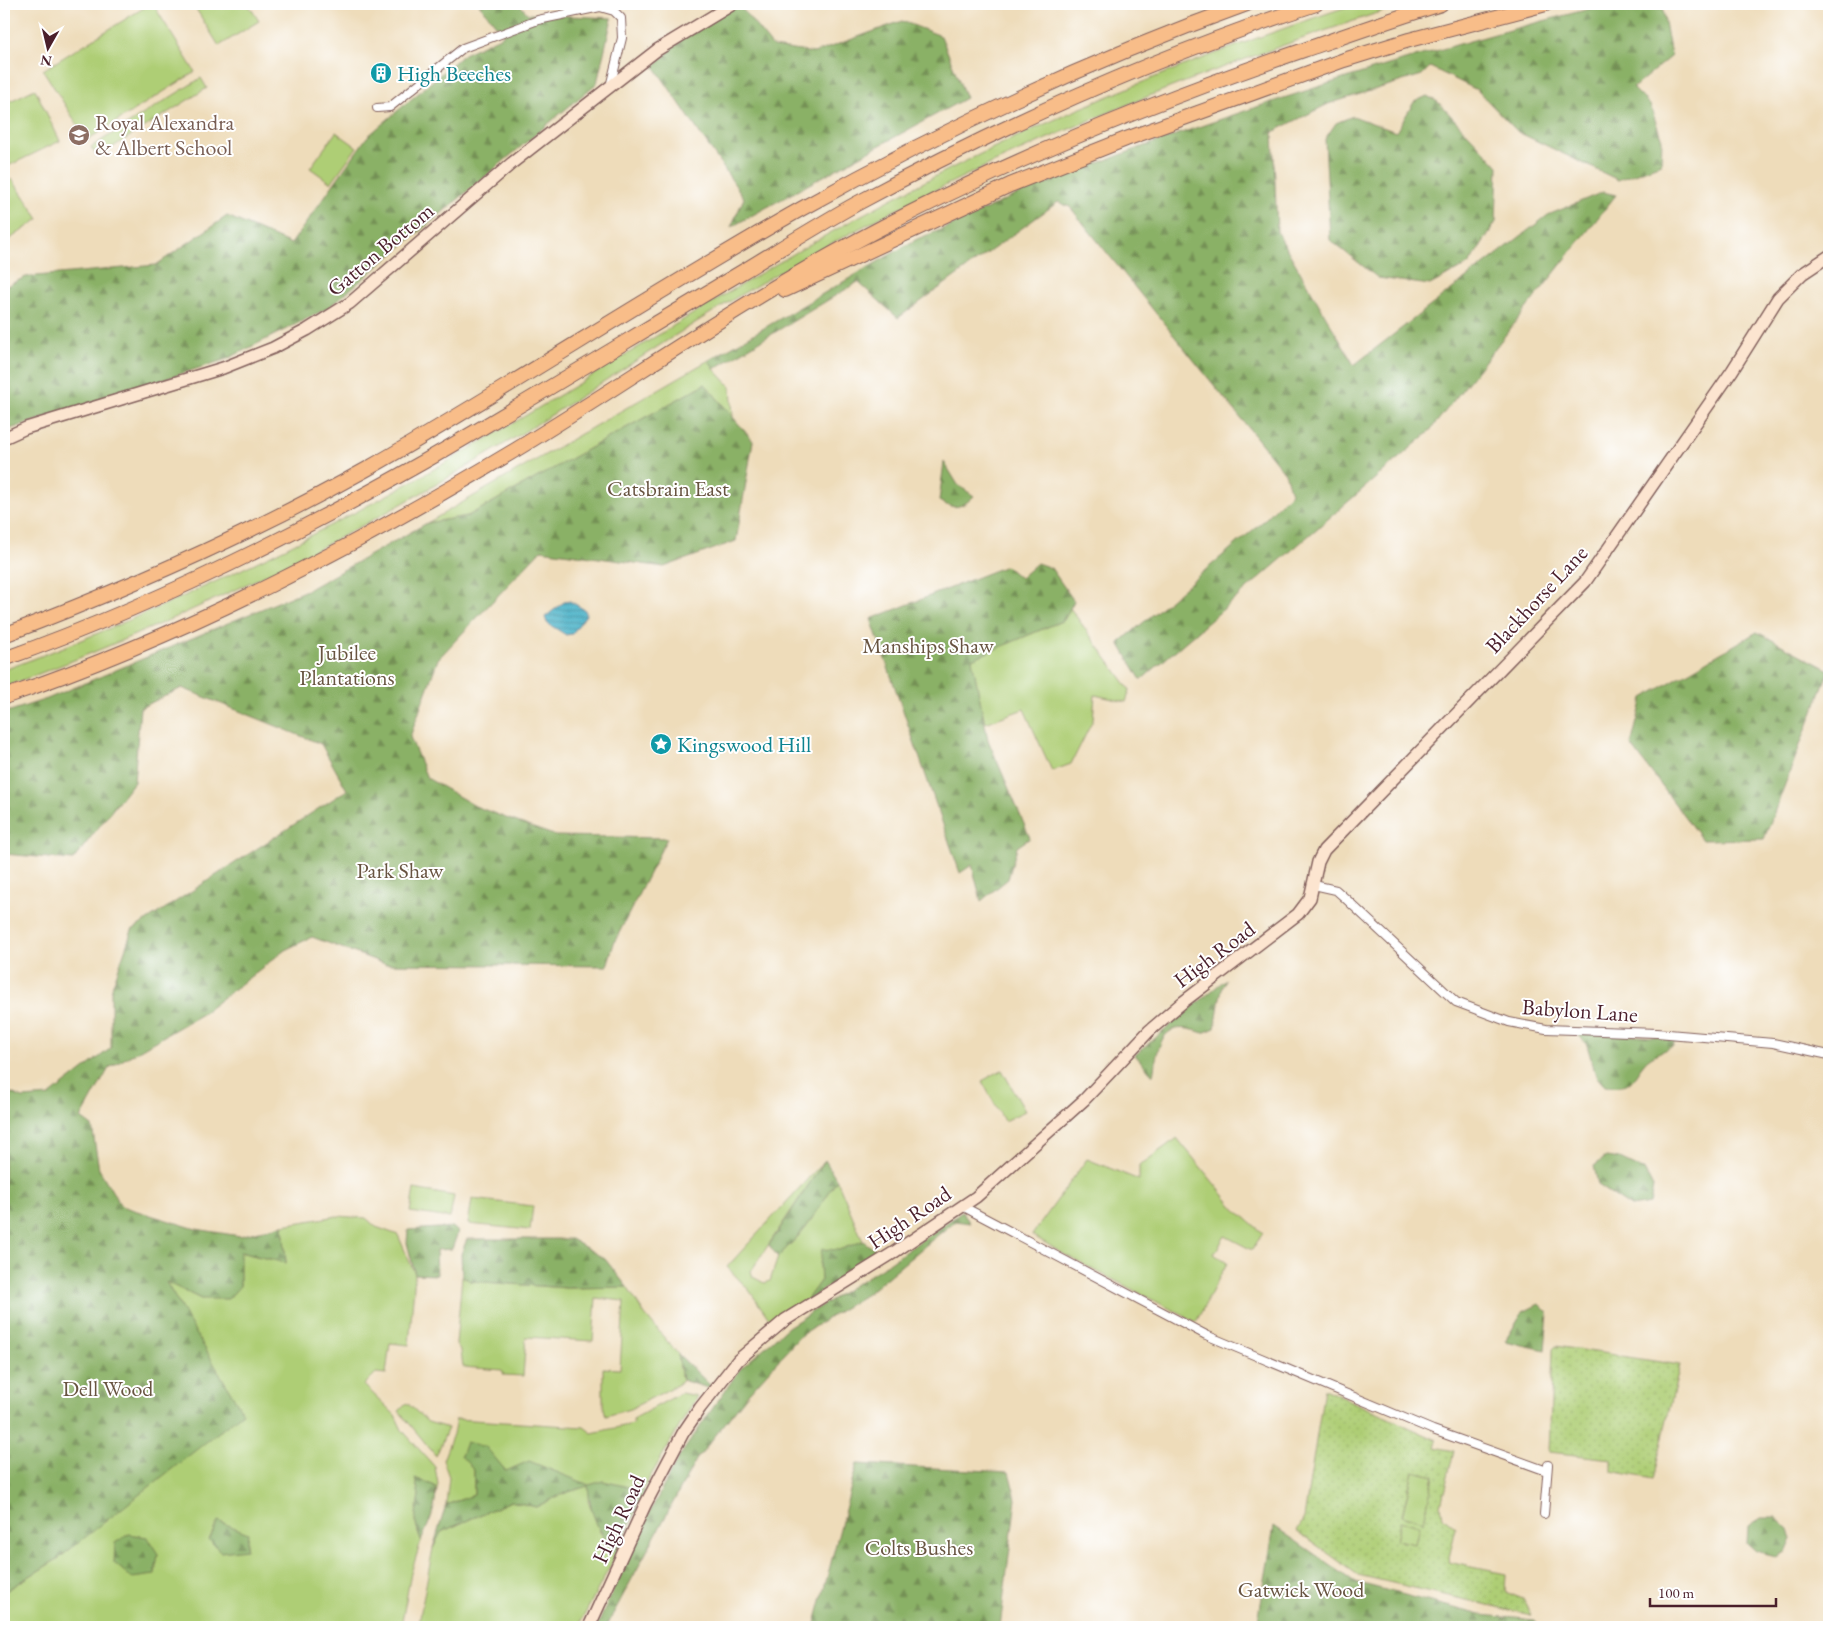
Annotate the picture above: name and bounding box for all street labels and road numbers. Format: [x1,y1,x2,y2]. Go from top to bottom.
street label: Gatton Bottom [321,196,440,303]
street label: Blackhorse Lane [1479,539,1594,660]
street label: High Road [1168,914,1261,994]
street label: Babylon Lane [1521,992,1639,1029]
street label: High Road [862,1178,957,1256]
street label: High Road [585,1469,652,1568]

